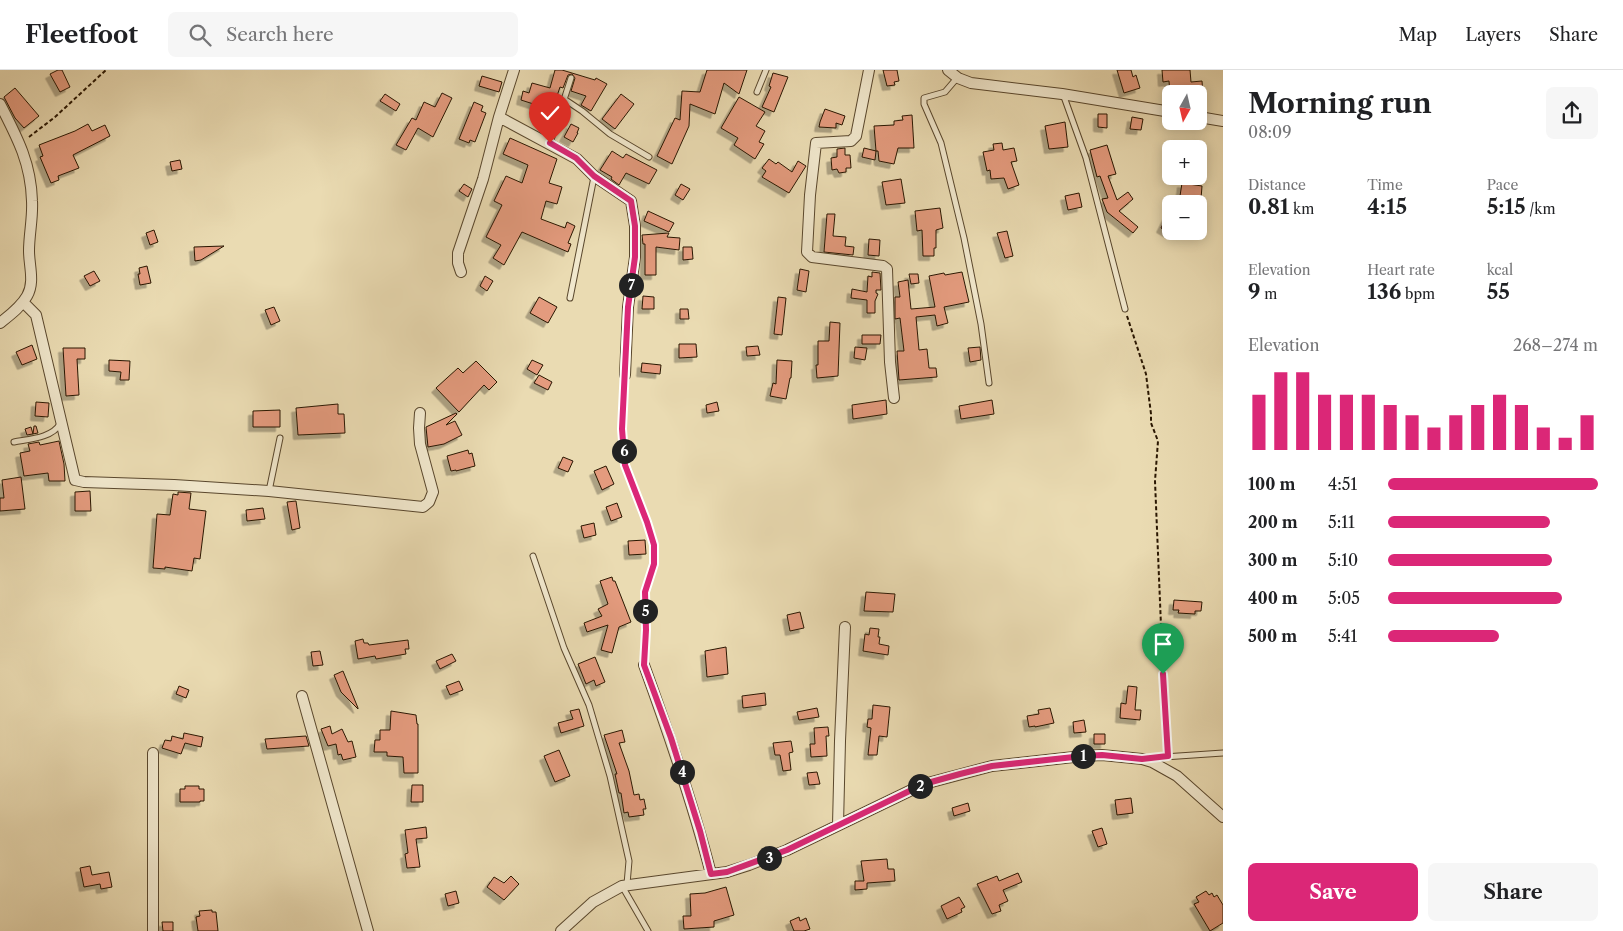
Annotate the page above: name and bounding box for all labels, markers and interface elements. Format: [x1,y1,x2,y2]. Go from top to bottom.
search box [168,12,518,57]
text: Fleetfoot [25,20,138,49]
icon: search [186,21,214,49]
text: Search here [226,23,334,46]
text: Map [1399,24,1437,46]
text: Layers [1465,24,1521,46]
text: Share [1549,24,1598,46]
north arrow [1162,85,1208,130]
map controls [1162,85,1207,240]
text: Morning run [1248,86,1432,120]
button: share [1546,87,1598,139]
pin [529,92,571,143]
icon: check [536,99,564,127]
text: 08:09 [1248,122,1292,142]
button: + [1162,140,1207,185]
text: Distance [1248,176,1306,194]
text: Time [1367,176,1403,194]
text: Pace [1487,176,1518,194]
text: 0.81 [1248,194,1289,219]
text: 4:15 [1367,194,1407,219]
text: 5:15 [1487,194,1526,219]
button: − [1162,195,1207,240]
text: km [1289,200,1314,218]
text: /km [1526,200,1555,218]
text: Elevation [1248,261,1311,279]
text: Heart rate [1367,261,1435,279]
text: kcal [1487,261,1513,279]
pin: 7 [618,272,644,298]
text: 7 [628,276,635,294]
text: 9 [1248,279,1261,304]
text: 136 [1367,279,1401,304]
text: 55 [1487,279,1510,304]
text: m [1261,285,1277,303]
text: bpm [1401,285,1435,303]
text: Elevation [1248,335,1319,355]
text: 268–274 m [1513,335,1598,355]
pin: 6 [612,438,636,464]
text: 6 [620,442,629,460]
text: 100 m [1248,474,1295,494]
text: 4:51 [1328,474,1357,494]
text: 200 m [1248,512,1298,532]
text: 5:11 [1328,512,1355,532]
text: 300 m [1248,550,1297,570]
text: 5:10 [1328,550,1358,570]
text: 400 m [1248,588,1298,608]
text: 5:05 [1328,588,1360,608]
pin: 5 [632,598,658,624]
text: 5 [642,602,649,620]
pin [1142,623,1184,674]
text: 500 m [1248,626,1297,646]
text: 5:41 [1328,626,1357,646]
icon: arrive [1149,630,1177,658]
pin: 1 [1070,744,1096,768]
text: 1 [1080,747,1087,765]
pin: 4 [670,760,694,784]
text: 4 [678,763,687,781]
pin: 2 [908,774,932,798]
text: 2 [916,777,925,795]
pin: 3 [756,846,782,870]
text: 3 [766,849,773,867]
button: Save [1248,863,1418,921]
button: Share [1428,863,1598,921]

